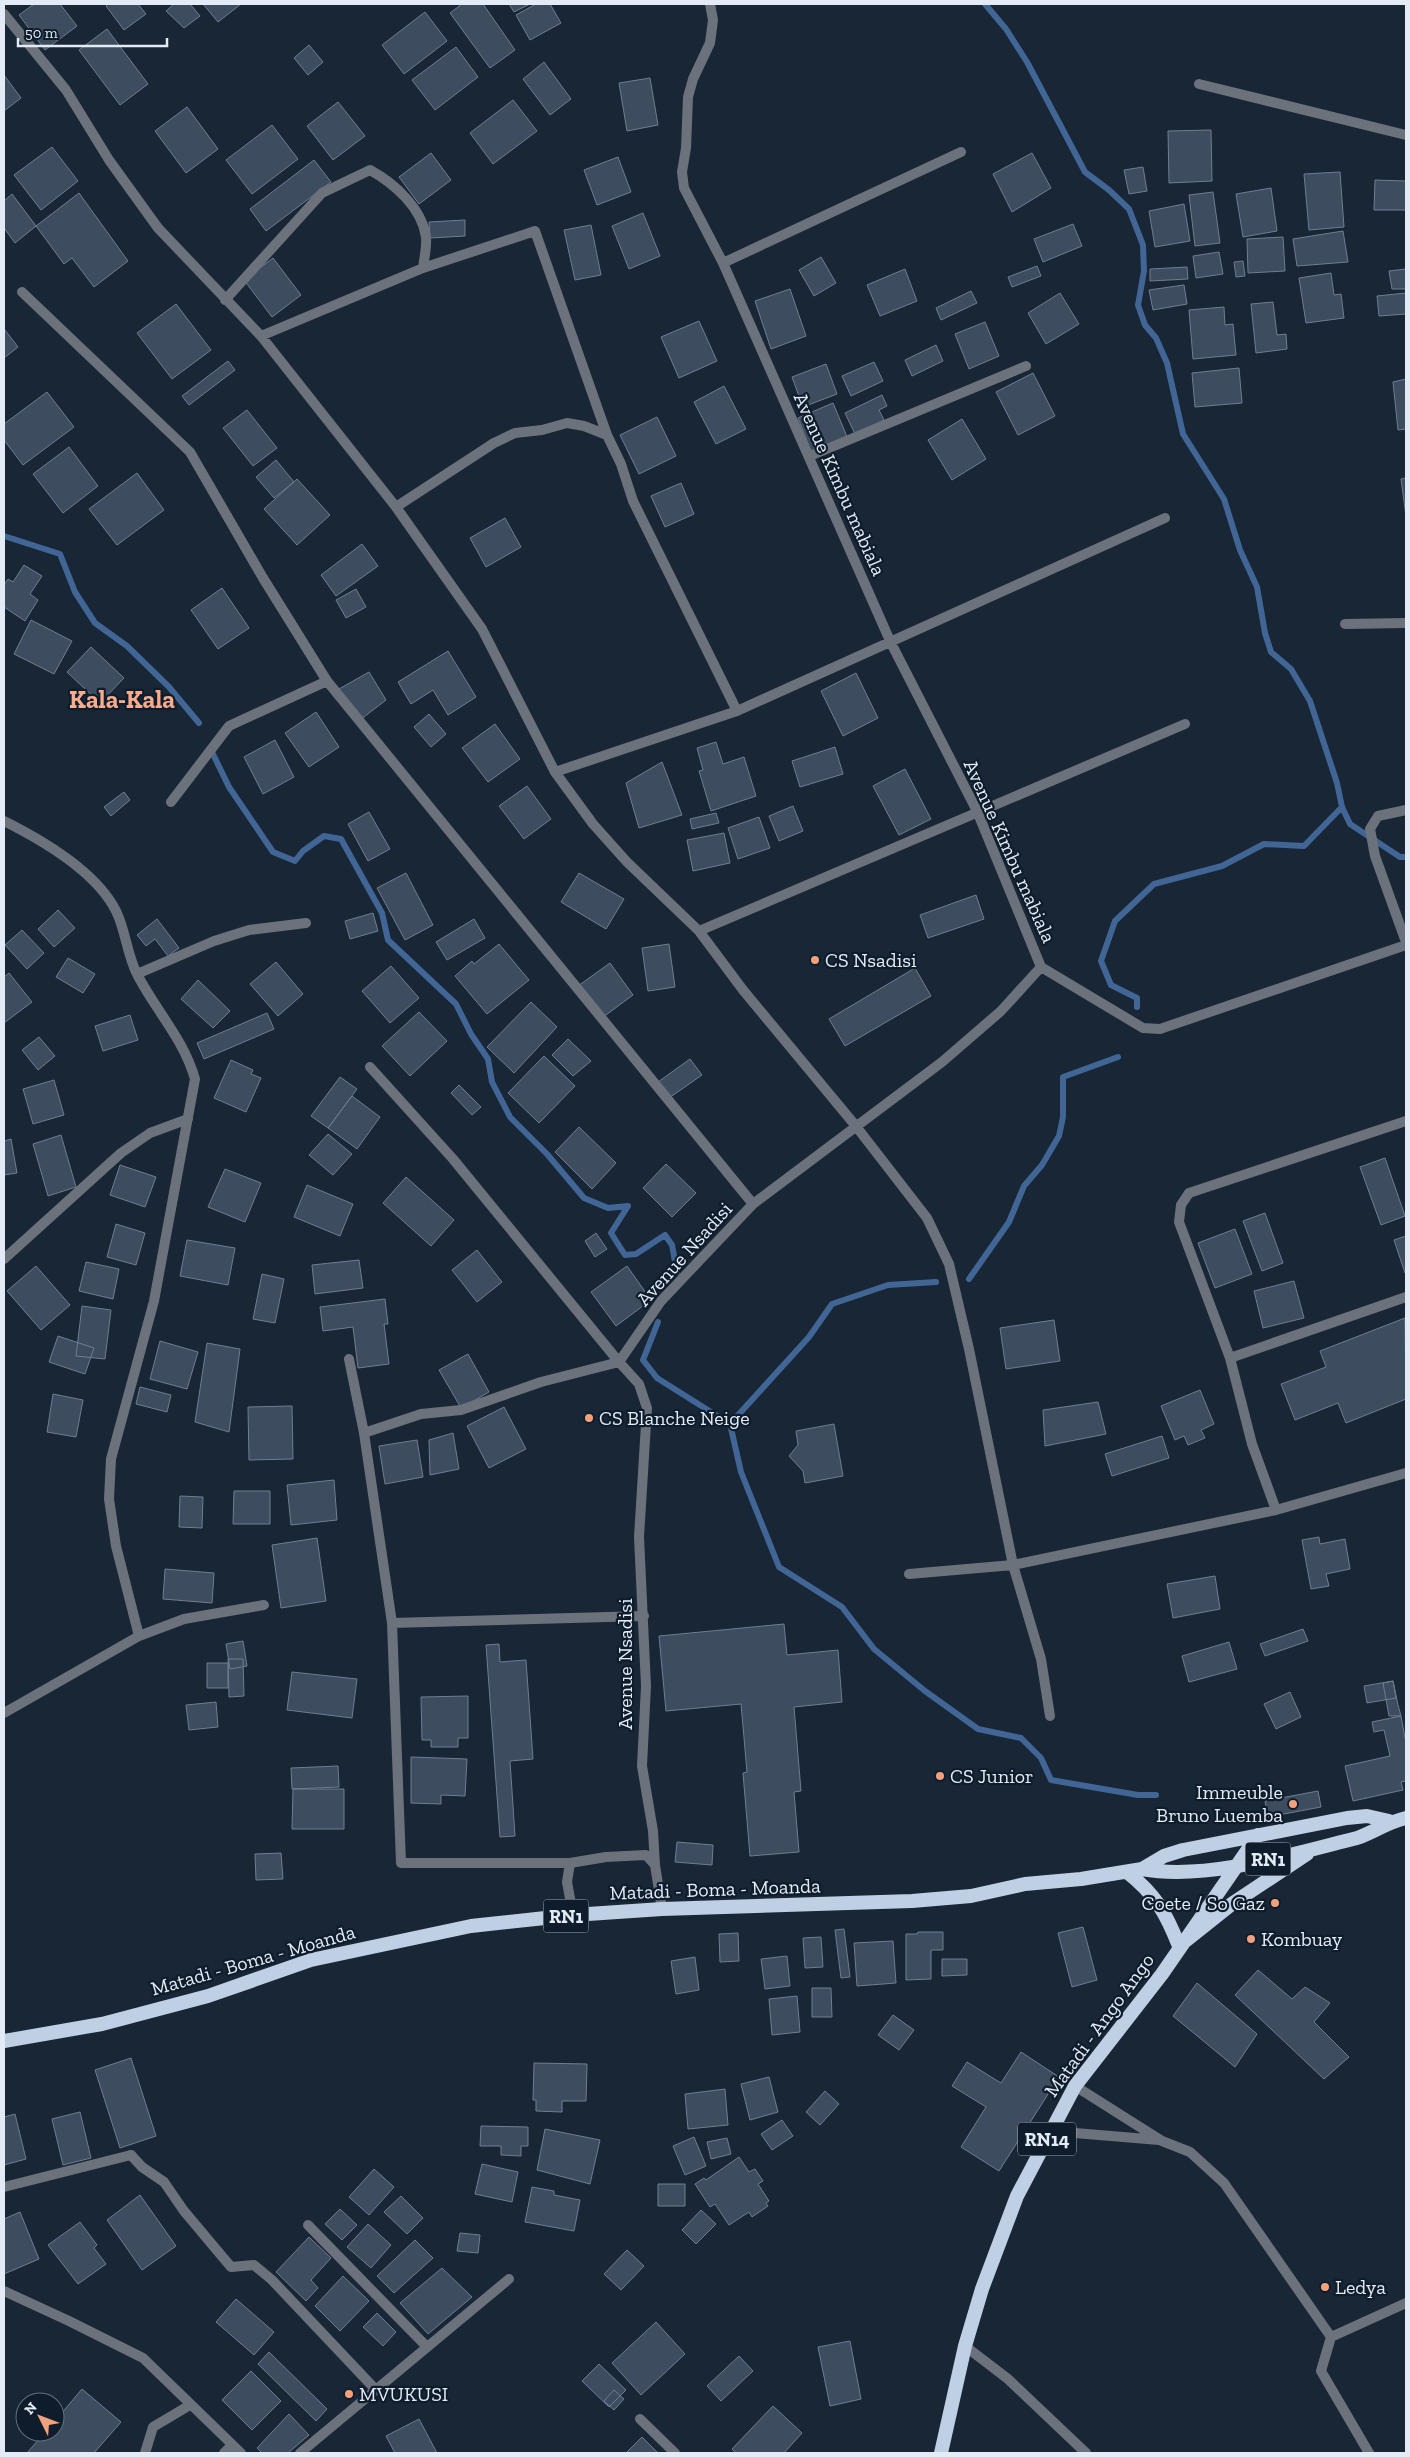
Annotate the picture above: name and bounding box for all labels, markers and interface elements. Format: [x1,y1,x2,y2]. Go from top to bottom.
scale bar [18,15,166,47]
text: 50 m [25,24,58,42]
street label: Avenue Kimbu mabiala [789,389,891,580]
district label: Kala-Kala [69,684,175,714]
street label: Avenue Kimbu mabiala [959,756,1061,947]
place label: CS Nsadisi [825,948,917,972]
marker: CS Nsadisi [809,954,821,966]
street label: Avenue Nsadisi [631,1197,737,1311]
place label: CS Blanche Neige [599,1406,750,1430]
marker: CS Blanche Neige [583,1412,595,1424]
street label: Avenue Nsadisi [613,1598,637,1730]
place label: CS Junior [950,1764,1033,1788]
marker: CS Junior [934,1770,946,1782]
place label: Immeuble Bruno Luemba [1156,1780,1283,1827]
marker: Immeuble Bruno Luemba [1287,1798,1299,1810]
road number: RN1 [1246,1842,1290,1876]
street label: Matadi - Boma - Moanda [609,1873,821,1905]
place label: Coete / So Gaz [1142,1891,1265,1915]
marker: Coete / So Gaz [1269,1897,1281,1909]
road number: RN1 [544,1900,588,1932]
street label: Matadi - Boma - Moanda [148,1919,358,2001]
place label: Kombuay [1261,1927,1343,1951]
marker: Kombuay [1245,1933,1257,1945]
street label: Matadi - Ango Ango [1039,1949,1159,2101]
road number: RN14 [1018,2122,1076,2156]
place label: Ledya [1335,2275,1386,2299]
marker: Ledya [1319,2281,1331,2293]
place label: MVUKUSI [359,2382,448,2406]
marker: MVUKUSI [343,2388,355,2400]
north arrow [15,2392,65,2442]
text: N [21,2399,41,2418]

